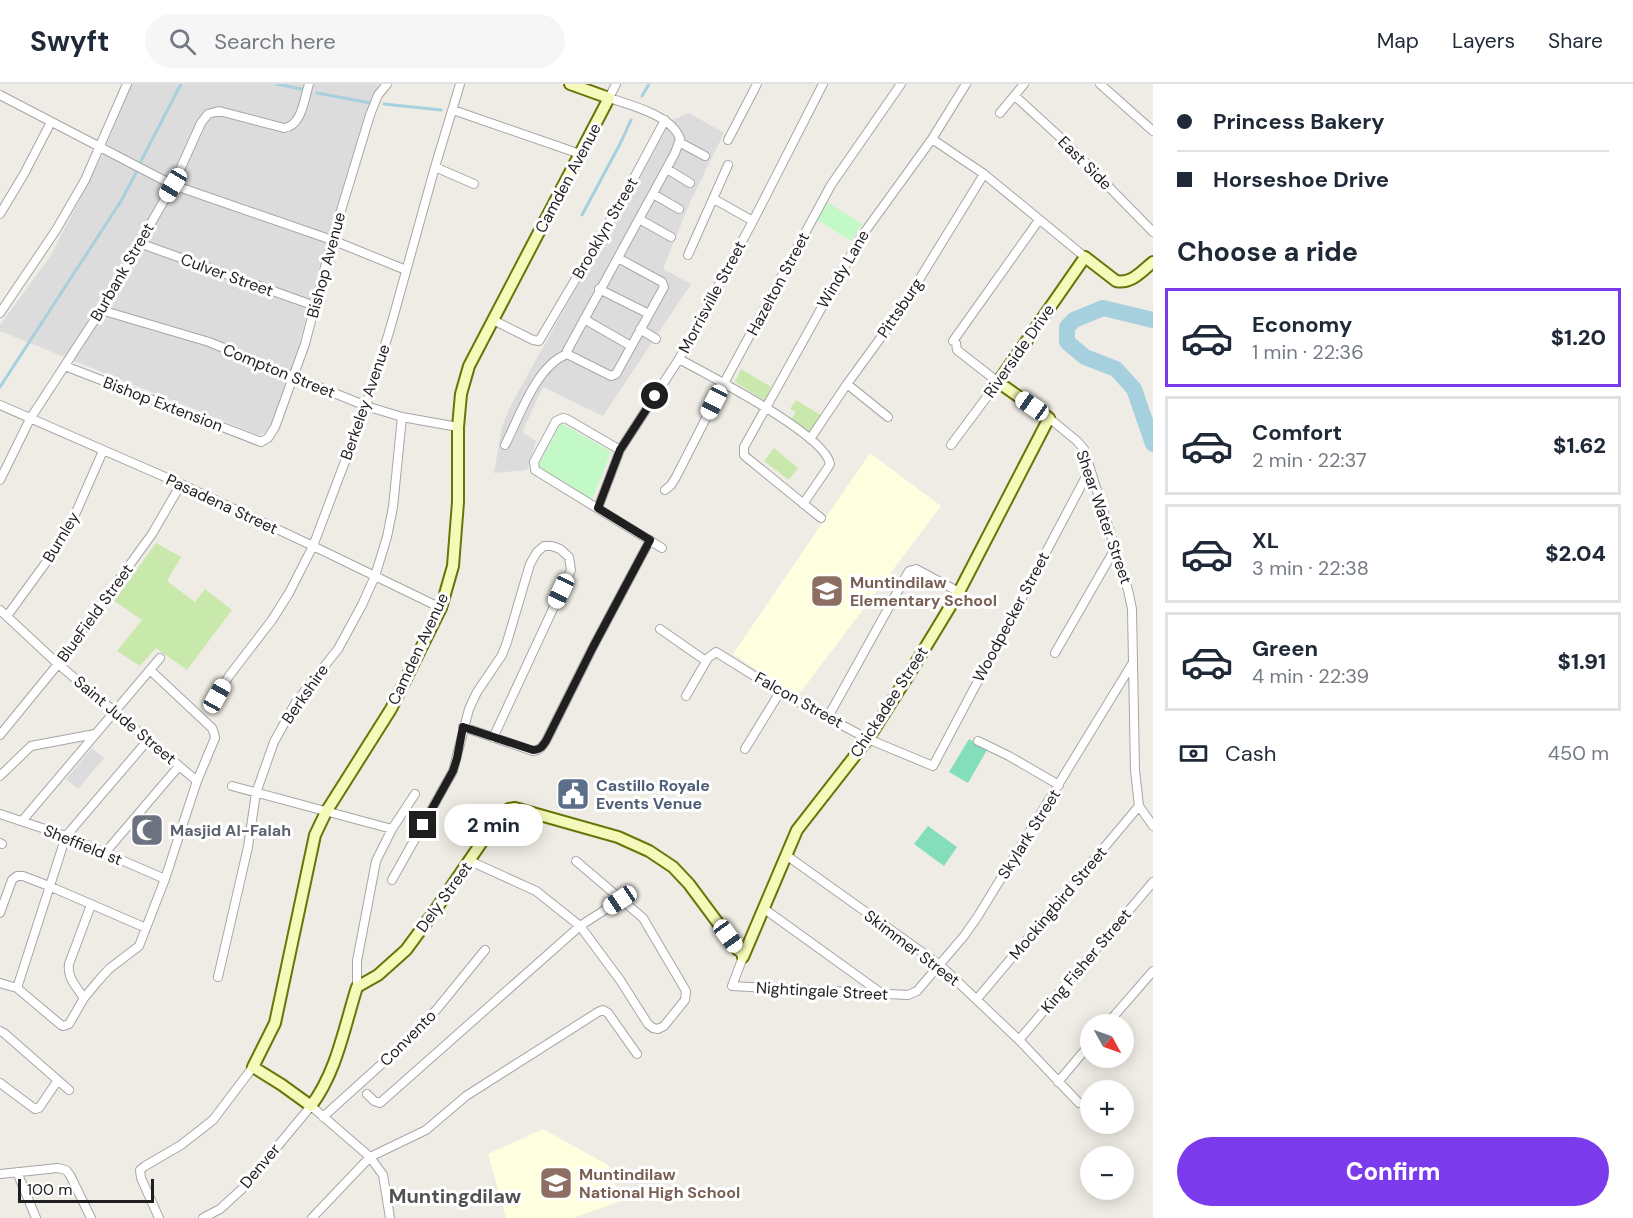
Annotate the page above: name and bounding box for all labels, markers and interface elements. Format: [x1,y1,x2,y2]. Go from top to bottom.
search box [145,14,565,68]
text: Swyft [30,23,109,60]
icon: search [166,25,199,58]
text: Search here [214,27,336,56]
text: Map [1377,27,1419,55]
text: Layers [1452,27,1515,55]
text: Share [1548,27,1603,55]
text: Princess Bakery [1213,107,1385,136]
street label: Camden Avenue [530,119,606,237]
street label: East Side [1053,131,1117,195]
car [156,165,190,205]
text: Horseshoe Drive [1213,165,1389,194]
street label: Brooklyn Street [568,174,642,282]
street label: Bishop Avenue [302,210,350,320]
street label: Burbank Street [85,219,159,325]
street label: Windy Lane [812,226,874,312]
street label: Hazelton Street [742,229,814,339]
text: Choose a ride [1177,234,1358,269]
street label: Morrisville Street [674,237,750,357]
street label: Culver Street [178,249,276,301]
street label: Pittsburg [872,274,928,342]
street label: Riverside Drive [979,300,1059,402]
text: Economy [1252,310,1352,339]
icon: car [1180,311,1234,365]
text: $1.20 [1551,323,1606,352]
street label: Compton Street [220,339,338,403]
text: 1 min · 22:36 [1252,339,1364,365]
street label: Berkeley Avenue [335,341,395,463]
street label: Bishop Extension [100,372,226,436]
route start [641,382,668,409]
car [698,382,730,422]
car [1012,388,1052,424]
text: Comfort [1252,418,1342,447]
icon: car [1180,419,1234,473]
text: $1.62 [1553,431,1606,460]
street label: Shear Water Street [1071,447,1137,587]
text: 2 min · 22:37 [1252,447,1367,473]
street label: Pasadena Street [163,469,281,539]
street label: Burnley [38,508,84,566]
text: XL [1252,526,1279,555]
icon: car [1180,527,1234,581]
text: $2.04 [1545,539,1606,568]
street label: Woodpecker Street [968,548,1054,686]
text: 3 min · 22:38 [1252,555,1369,581]
street label: BlueField Street [52,560,138,666]
car [545,571,577,611]
place label: Muntindilaw Elementary School [850,572,997,611]
school or university icon: Muntindilaw Elementary School [809,573,845,609]
street label: Camden Avenue [383,590,453,708]
text: Green [1252,634,1318,663]
icon: car [1180,635,1234,689]
street label: Chickadee Street [845,643,933,761]
text: $1.91 [1558,647,1606,676]
street label: Berkshire [277,660,333,728]
text: 4 min · 22:39 [1252,663,1369,689]
street label: Falcon Street [751,667,847,733]
street label: Saint Jude Street [69,671,181,769]
car [200,676,234,716]
icon: cash [1177,737,1210,770]
text: Cash [1225,739,1276,768]
text: 450 m [1548,740,1609,766]
place label: Castillo Royale Events Venue [596,775,710,814]
public building icon: Castillo Royale Events Venue [555,776,591,812]
street label: Skylark Street [993,785,1065,883]
callout: 2 min [444,804,543,846]
route end [409,811,436,838]
mosque icon: Masjid Al-Falah [129,812,165,848]
text: 2 min [467,812,520,838]
street label: Sheffield st [41,820,125,870]
place label: Masjid Al-Falah [170,820,291,841]
street label: Mockingbird Street [1005,842,1111,964]
street label: Dely Street [411,858,477,936]
car [600,882,640,918]
street label: Skimmer Street [860,905,964,991]
street label: King Fisher Street [1036,905,1136,1017]
car [710,916,746,956]
street label: Nightingale Street [755,977,889,1005]
street label: Convento [375,1005,441,1071]
north arrow [1080,1014,1134,1068]
map controls [1080,1014,1134,1200]
button: + [1080,1080,1134,1134]
button: Confirm [1177,1137,1609,1206]
street label: Denver [235,1139,285,1193]
button: − [1080,1146,1134,1200]
place label: Muntindilaw National High School [579,1164,740,1203]
school or university icon: Muntindilaw National High School [538,1165,574,1201]
scale bar [18,1176,154,1204]
text: 100 m [27,1179,72,1200]
district label: Muntingdilaw [389,1183,522,1209]

